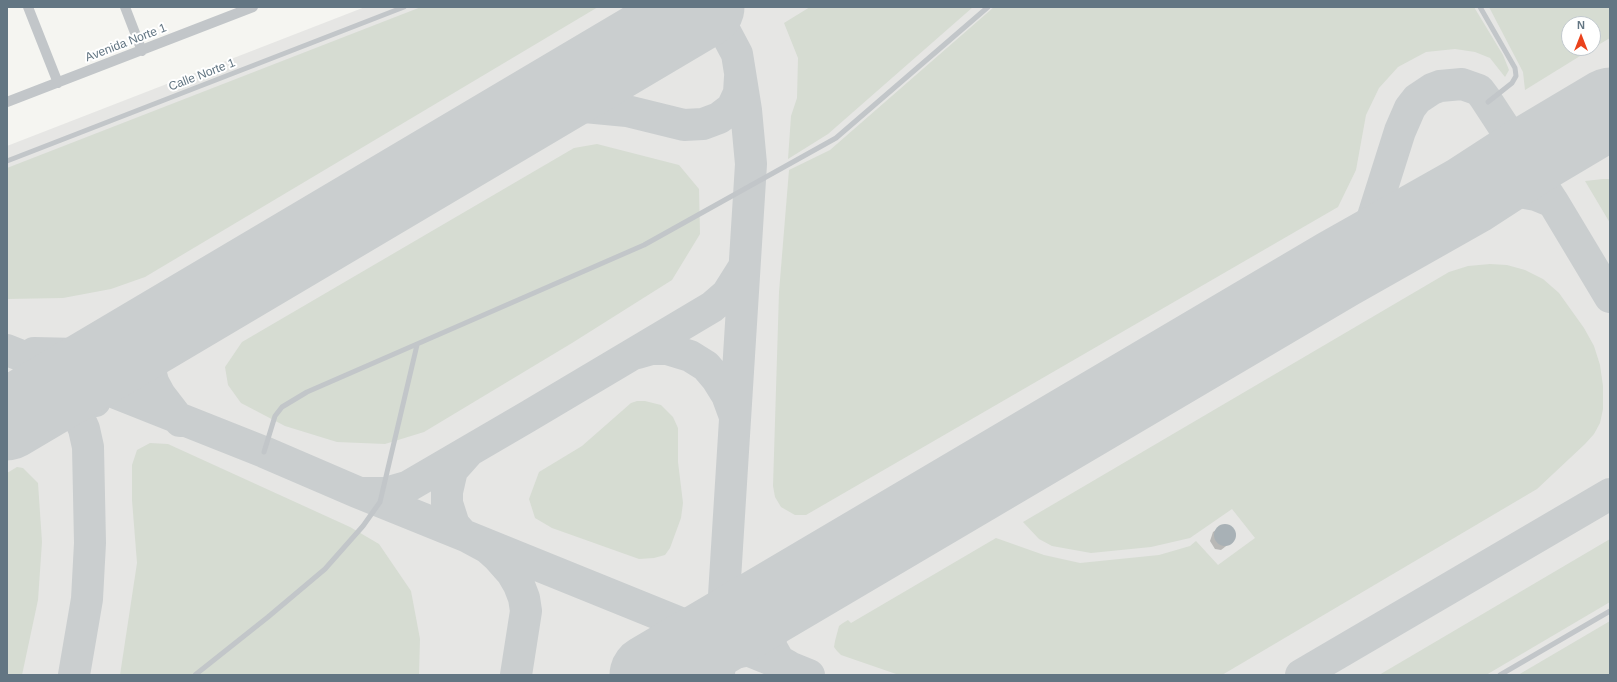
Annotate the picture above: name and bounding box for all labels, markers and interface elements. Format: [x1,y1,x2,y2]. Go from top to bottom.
north arrow [1561,16,1601,56]
text: N [1577,19,1585,31]
street label: Avenida Norte 1 [83,21,169,65]
street label: Calle Norte 1 [167,56,237,94]

